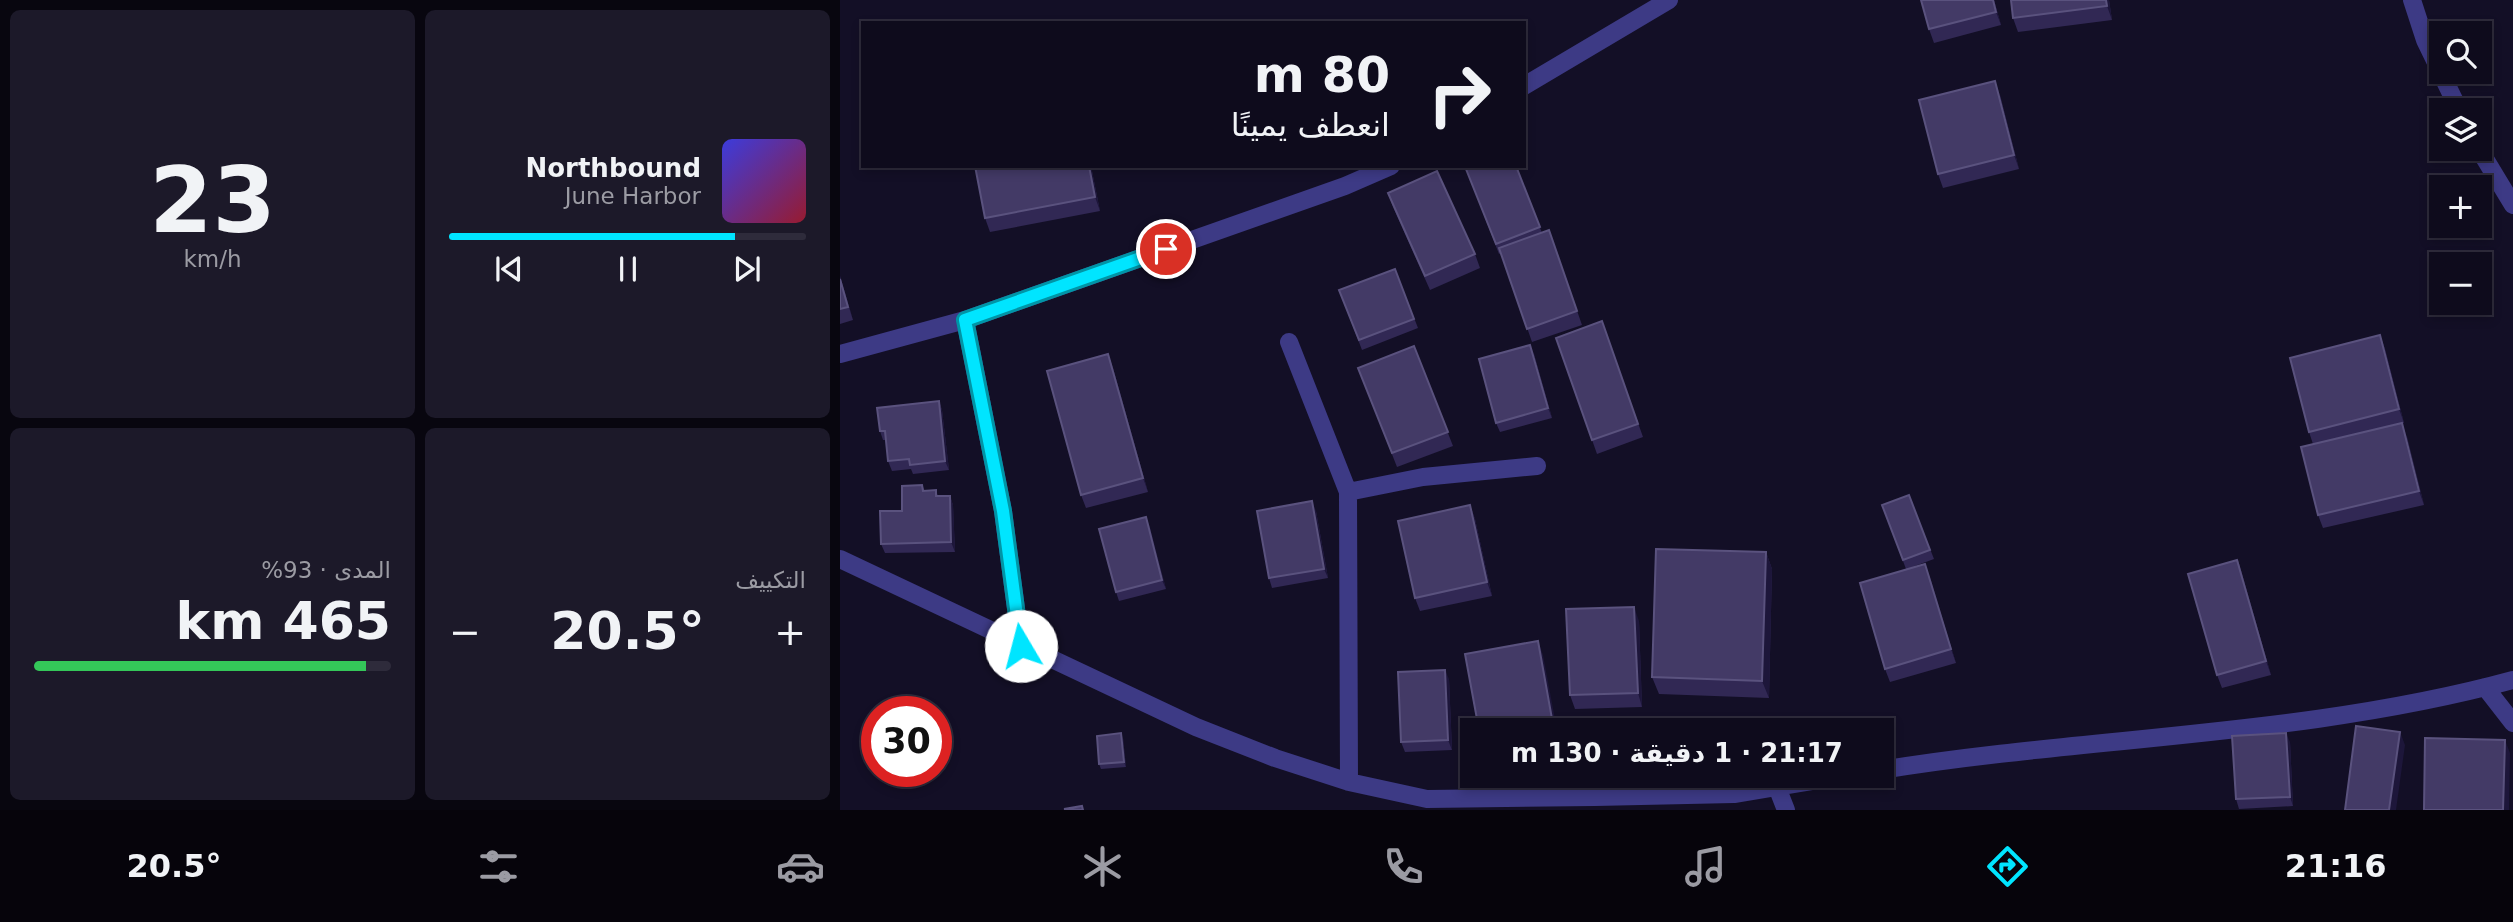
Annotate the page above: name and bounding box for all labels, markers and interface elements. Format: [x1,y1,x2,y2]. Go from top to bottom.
map controls [2429,21,2492,315]
button: search [2429,21,2492,84]
text: 80 m [1254,47,1390,104]
icon: right [1414,49,1505,140]
button: layers [2429,98,2492,161]
text: انعطف يمينًا [1231,106,1390,144]
text: 23 [149,148,276,253]
text: Northbound [526,153,701,183]
button: + [2429,175,2492,238]
text: June Harbor [565,183,701,209]
pin [1136,219,1196,279]
icon: arrive [1147,230,1185,268]
text: km/h [183,246,242,272]
icon: previous [490,250,528,288]
icon: pause [609,250,647,288]
icon: next [728,250,766,288]
button: − [2429,252,2492,315]
text: المدى · 93% [261,557,391,583]
text: التكييف [735,567,806,593]
text: 465 km [176,591,391,651]
text: 20.5° [550,601,705,661]
position arrow [984,609,1058,683]
text: − [449,610,481,654]
text: + [774,610,806,654]
speed limit sign: 30 [861,696,952,787]
text: 21:17 · 1 دقيقة · 130 m [1511,738,1843,768]
icon: filters [474,842,523,891]
icon: car [776,842,825,891]
icon: climate [1078,842,1127,891]
icon: phone [1379,842,1428,891]
icon: music [1681,842,1730,891]
icon: directions [1983,842,2032,891]
text: 20.5° [126,847,221,885]
text: 21:16 [2285,847,2387,885]

